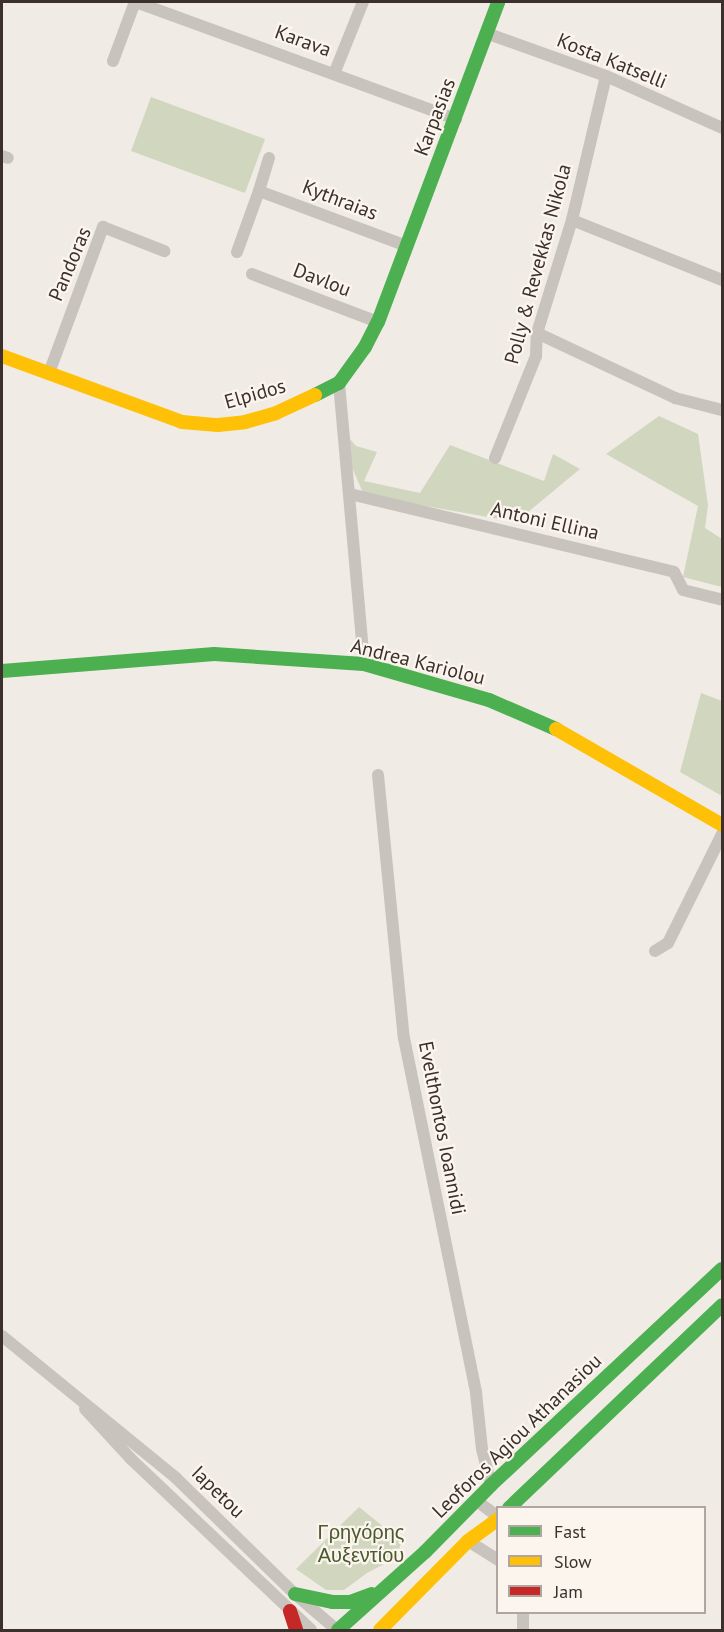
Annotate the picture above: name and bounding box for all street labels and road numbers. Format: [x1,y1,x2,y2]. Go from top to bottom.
street label: Karava [272,20,334,62]
street label: Kosta Katselli [554,28,670,94]
street label: Karpasias [409,75,461,159]
street label: Polly & Revekkas Nikola [500,161,576,367]
street label: Kythraias [299,175,381,225]
street label: Pandoras [44,223,96,305]
street label: Davlou [290,258,354,302]
street label: Elpidos [222,374,288,414]
street label: Antoni Ellina [489,497,601,545]
street label: Andrea Kariolou [348,634,488,690]
street label: Evelthontos Ioannidi [413,1039,471,1217]
street label: Leoforos Agiou Athanasiou [427,1348,607,1524]
street label: Iapetou [186,1461,250,1523]

